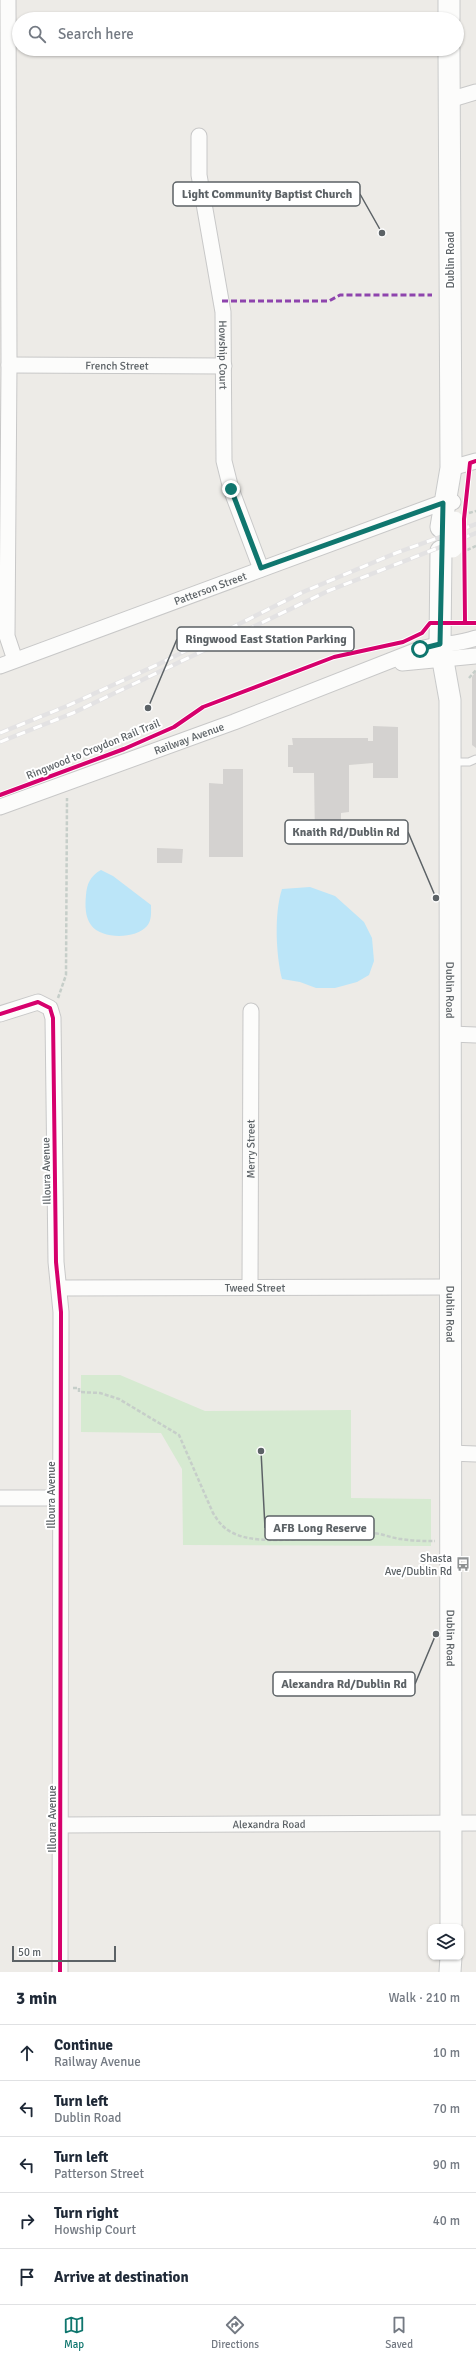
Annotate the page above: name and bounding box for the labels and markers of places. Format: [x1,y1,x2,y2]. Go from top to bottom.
callout: Light Community Baptist Church [173,182,360,206]
callout: Ringwood East Station Parking [177,627,354,651]
callout: Knaith Rd/Dublin Rd [285,820,408,844]
callout: AFB Long Reserve [265,1516,374,1540]
place label: Shasta Ave/Dublin Rd [385,1552,452,1578]
bus stop icon: Shasta Ave/Dublin Rd [455,1556,471,1572]
callout: Alexandra Rd/Dublin Rd [273,1672,415,1696]

